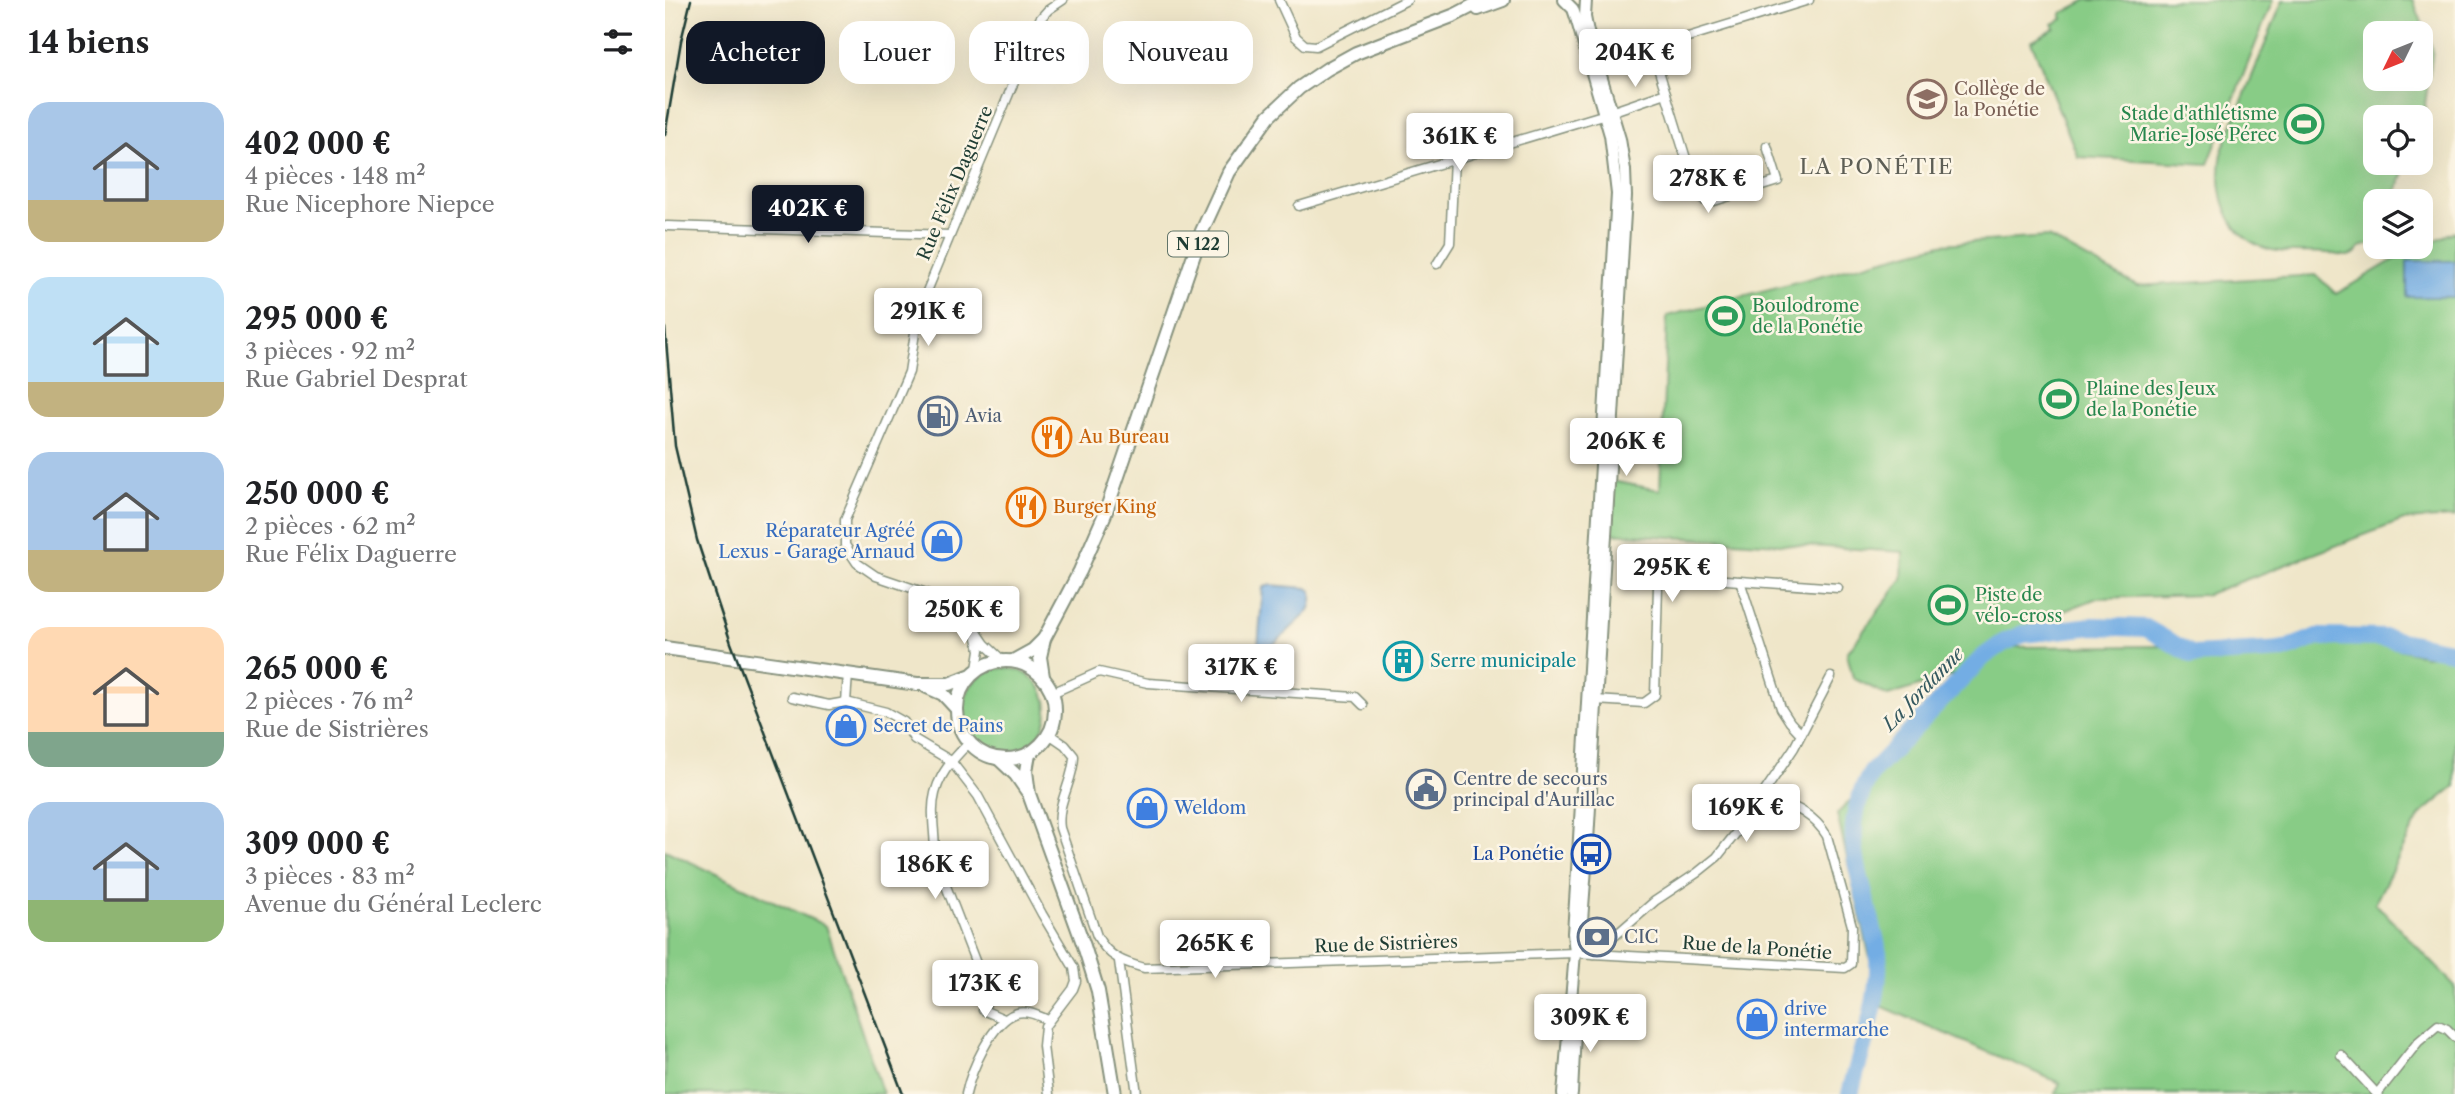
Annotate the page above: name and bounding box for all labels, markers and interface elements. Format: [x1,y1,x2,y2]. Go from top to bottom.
chip: Acheter [686,21,825,84]
chip: Louer [839,21,955,84]
chip: Filtres [969,21,1089,84]
chip: Nouveau [1103,21,1253,84]
north arrow [2363,21,2433,91]
map controls [2363,21,2433,259]
icon: filters [599,23,637,61]
text: 14 biens [28,24,149,61]
pin: 204K € [1578,29,1692,89]
text: 204K € [1595,38,1675,66]
school or university icon: Collège de la Ponétie [1906,78,1948,120]
place label: Collège de la Ponétie [1954,78,2045,121]
street label: Rue Félix Daguerre [912,102,998,264]
place label: Stade d'athlétisme Marie-José Pérec [2121,103,2277,146]
sports icon: Stade d'athlétisme Marie-José Pérec [2283,103,2325,145]
button: locate [2363,105,2433,175]
pin: 361K € [1403,114,1517,173]
text: 361K € [1422,122,1498,150]
text: 402 000 € [245,125,391,162]
icon: home [84,130,168,214]
district label: LA PONÉTIE [1799,154,1955,179]
pin: 278K € [1651,156,1765,215]
text: 4 pièces · 148 m² [245,162,426,190]
text: 278K € [1669,164,1747,192]
pin: 402K € [751,186,865,245]
button: layers [2363,189,2433,259]
text: Rue Nicephore Niepce [245,190,495,218]
text: 402K € [768,194,848,222]
road number: N 122 [1168,232,1228,256]
pin: 291K € [871,288,985,348]
sports icon: Boulodrome de la Ponétie [1704,295,1746,337]
place label: Boulodrome de la Ponétie [1752,295,1863,338]
text: 291K € [890,297,966,325]
text: 295 000 € [245,300,389,337]
icon: home [84,305,168,389]
text: 3 pièces · 92 m² [245,337,415,365]
text: Rue Gabriel Desprat [245,365,468,393]
sports icon: Plaine des Jeux de la Ponétie [2038,378,2080,420]
place label: Plaine des Jeux de la Ponétie [2086,378,2216,421]
fuel station icon: Avia [917,395,959,437]
place label: Avia [964,405,1002,427]
restaurant icon: Au Bureau [1031,416,1073,458]
pin: 206K € [1569,419,1683,478]
place label: Au Bureau [1078,426,1170,448]
text: 206K € [1586,427,1666,455]
text: 250 000 € [245,475,390,512]
icon: home [84,480,168,564]
restaurant icon: Burger King [1005,486,1047,528]
place label: Burger King [1053,496,1156,518]
text: 2 pièces · 62 m² [245,512,416,540]
place label: Réparateur Agréé Lexus - Garage Arnaud [718,520,915,563]
shop icon: Réparateur Agréé Lexus - Garage Arnaud [921,520,963,562]
text: Rue Félix Daguerre [245,540,457,568]
pin: 295K € [1615,544,1729,604]
text: 295K € [1633,553,1711,581]
sports icon: Piste de vélo-cross [1927,584,1969,626]
place label: Piste de vélo-cross [1974,584,2062,627]
pin: 250K € [907,586,1021,646]
text: 250K € [924,595,1004,623]
building icon: Serre municipale [1382,640,1424,682]
water label: La Jordanne [1876,642,1969,737]
pin: 317K € [1184,644,1298,704]
text: 265 000 € [245,650,389,687]
place label: Serre municipale [1430,650,1576,672]
text: 317K € [1204,653,1278,681]
icon: home [84,655,168,739]
text: 2 pièces · 76 m² [245,687,413,715]
shop icon: Secret de Pains [825,705,867,747]
text: Rue de Sistrières [245,715,429,743]
place label: Secret de Pains [873,715,1003,737]
public building icon: Centre de secours principal d'Aurillac [1405,768,1447,810]
place label: Centre de secours principal d'Aurillac [1453,768,1615,811]
pin: 169K € [1689,784,1803,844]
shop icon: Weldom [1126,787,1168,829]
text: 169K € [1708,793,1784,821]
place label: Weldom [1173,797,1247,819]
text: 309 000 € [245,825,390,862]
icon: home [84,830,168,914]
bus stop icon: La Ponétie [1570,833,1612,875]
pin: 186K € [878,842,992,901]
place label: La Ponétie [1472,843,1564,865]
text: 186K € [897,850,973,878]
text: 3 pièces · 83 m² [245,862,415,890]
text: Avenue du Général Leclerc [245,890,542,918]
bank icon: CIC [1576,916,1618,958]
pin: 265K € [1158,920,1272,980]
place label: CIC [1624,926,1658,948]
text: 265K € [1176,929,1254,957]
street label: Rue de Sistrières [1314,930,1458,958]
street label: Rue de la Ponétie [1681,932,1833,964]
pin: 173K € [928,960,1042,1020]
text: 173K € [948,969,1022,997]
pin: 309K € [1533,995,1647,1054]
shop icon: drive intermarche [1736,998,1778,1040]
place label: drive intermarche [1784,998,1889,1041]
text: 309K € [1550,1003,1630,1031]

